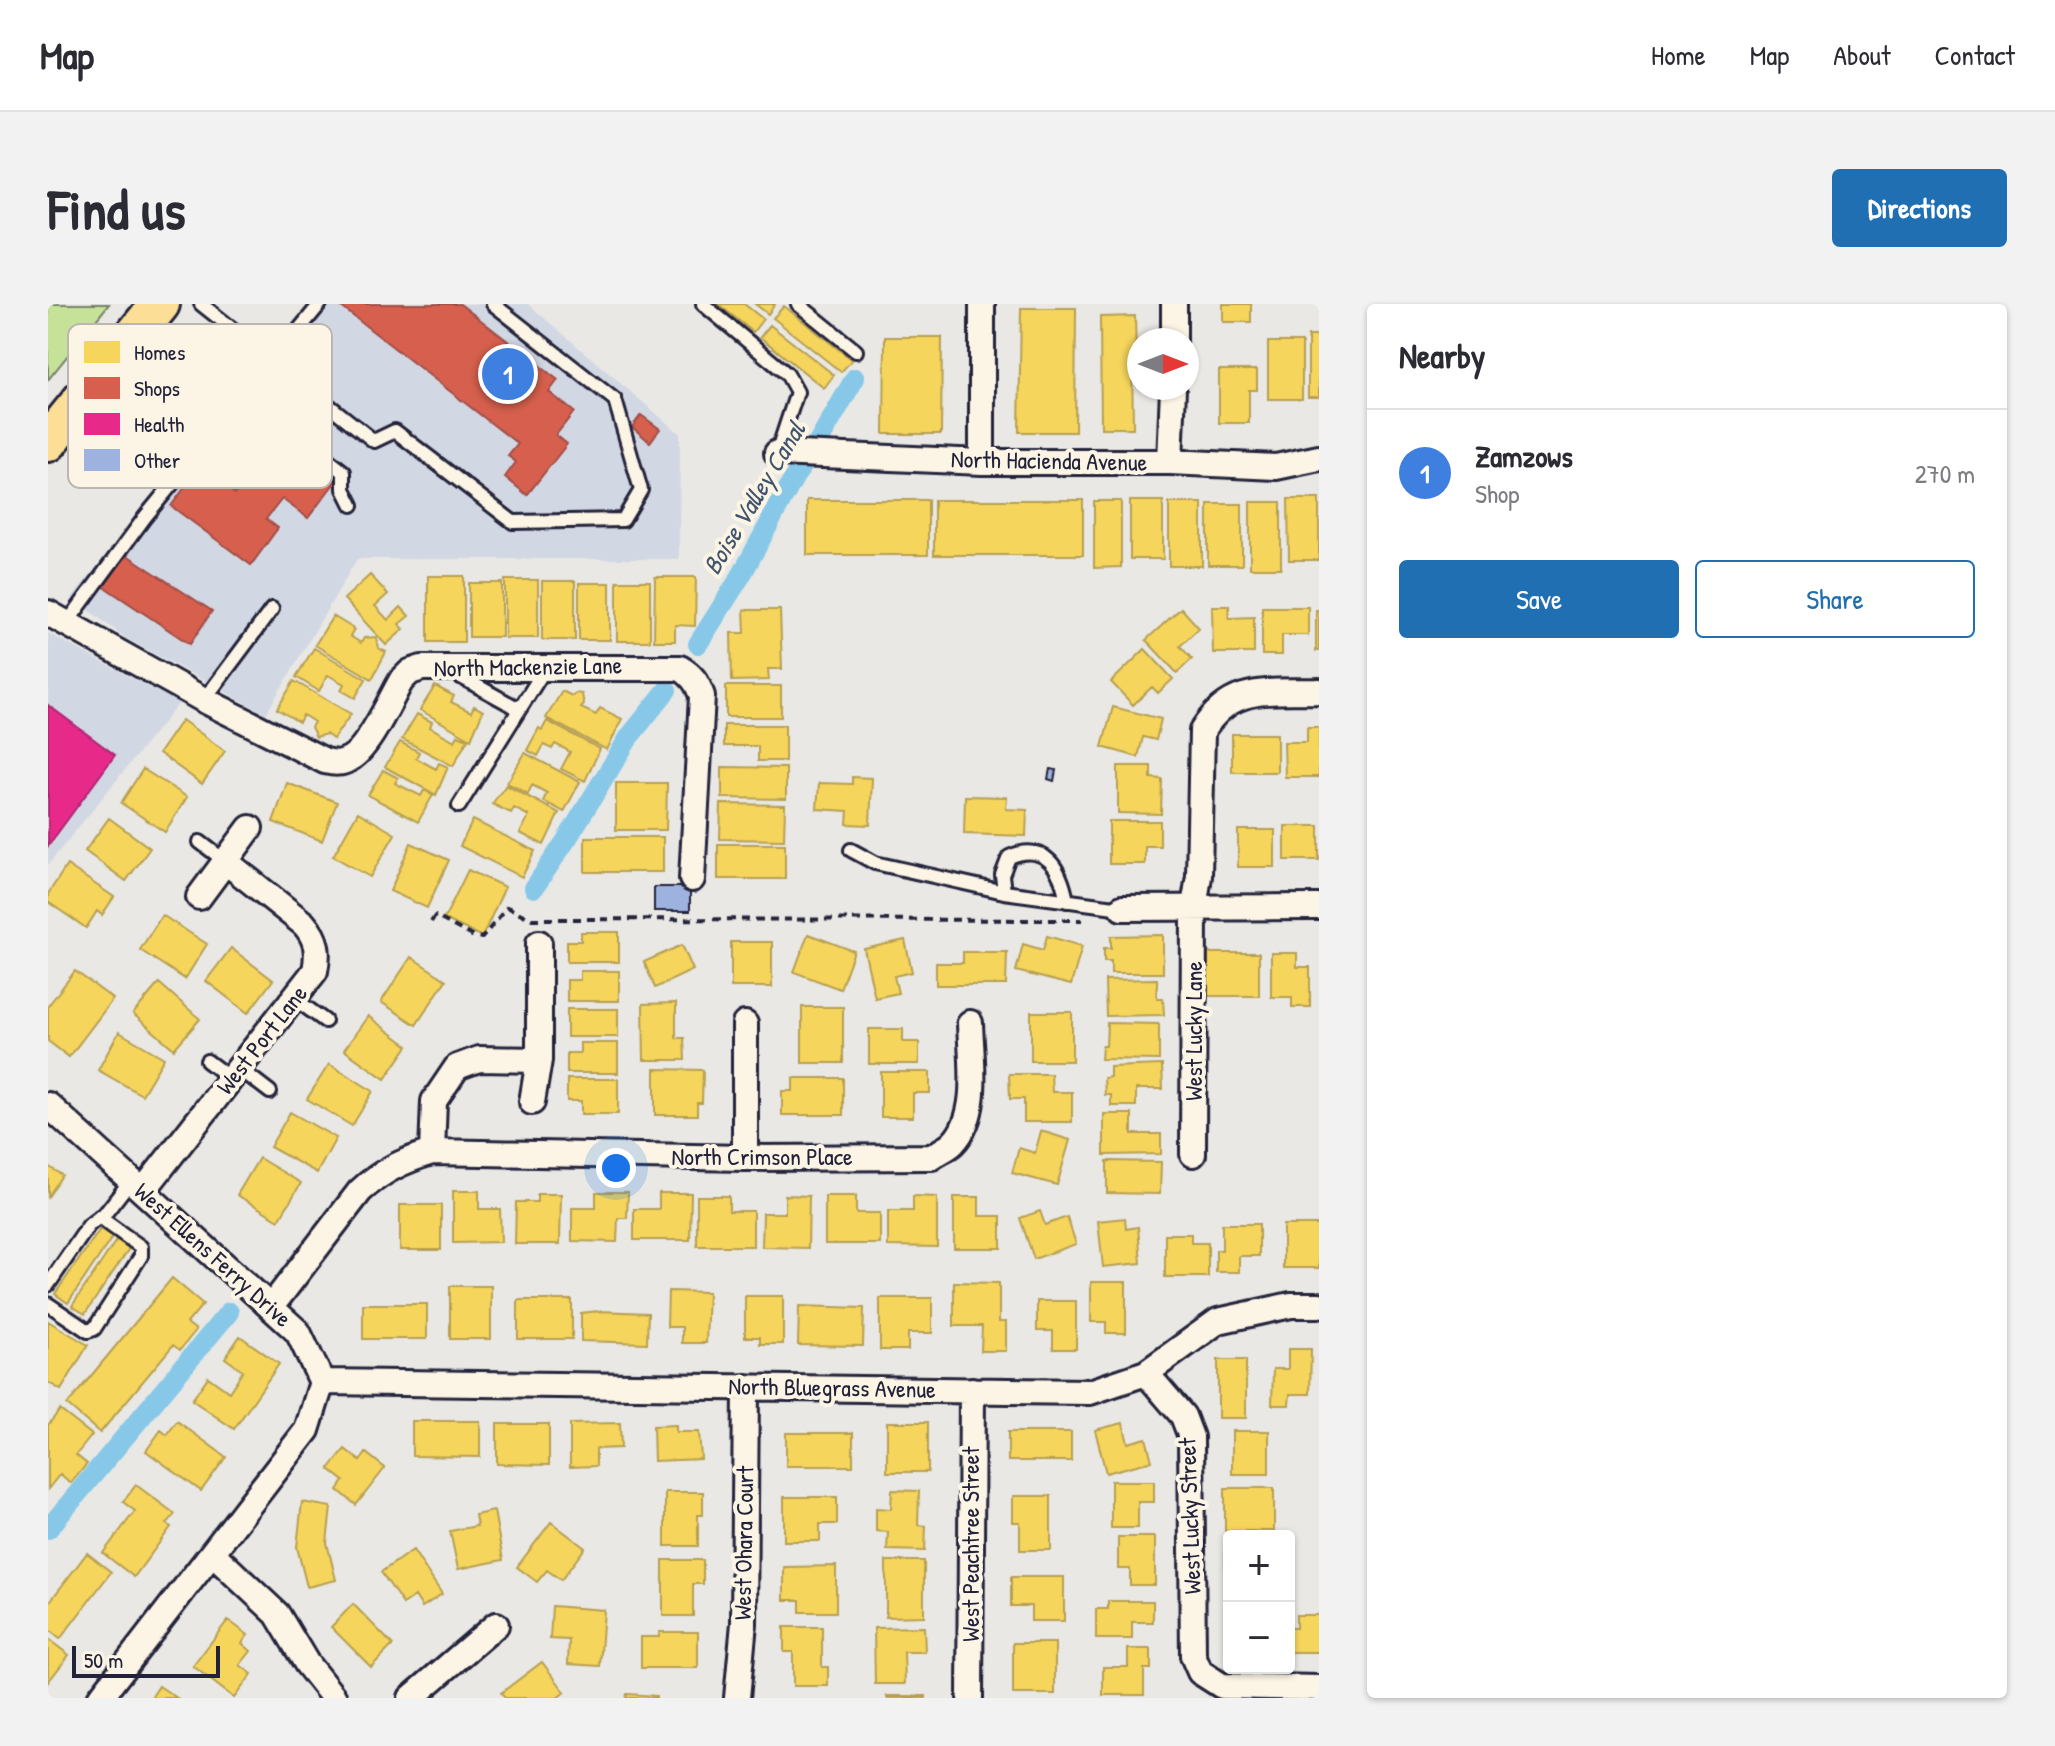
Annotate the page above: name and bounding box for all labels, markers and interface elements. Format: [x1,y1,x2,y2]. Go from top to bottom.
text: Map [40,29,94,81]
text: Home [1651,36,1706,74]
text: Map [1750,36,1789,74]
text: About [1833,36,1891,74]
text: Contact [1935,36,2015,74]
button: Directions [1832,169,2007,247]
text: Find us [48,171,186,246]
legend [68,324,332,488]
north arrow [1127,328,1199,400]
text: Nearby [1399,333,1485,379]
text: Homes [134,337,185,367]
pin: 1 [482,344,534,404]
text: Shops [134,373,180,403]
text: Health [134,409,184,439]
water label: Boise Valley Canal [694,414,814,581]
text: Zamzows [1475,436,1573,476]
street label: North Hacienda Avenue [951,442,1148,478]
text: Other [134,445,181,475]
text: 1 [1420,456,1430,491]
text: 270 m [1915,456,1975,491]
text: Shop [1475,476,1519,511]
button: Save [1399,560,1679,638]
button: Share [1695,560,1975,638]
street label: North Mackenzie Lane [434,648,623,684]
street label: West Lucky Lane [1177,961,1209,1101]
street label: West Port Lane [208,978,314,1101]
street label: North Crimson Place [671,1140,853,1172]
your location [596,1148,636,1188]
street label: West Ellens Ferry Drive [128,1175,300,1334]
street label: North Bluegrass Avenue [728,1369,936,1405]
street label: West Lucky Street [1170,1436,1208,1595]
street label: West Peachtree Street [954,1446,986,1642]
street label: West Ohara Court [726,1465,760,1620]
map controls [1223,1530,1295,1674]
button: + [1223,1530,1295,1602]
button: − [1223,1602,1295,1674]
scale bar [72,1642,220,1678]
text: 50 m [84,1645,123,1675]

